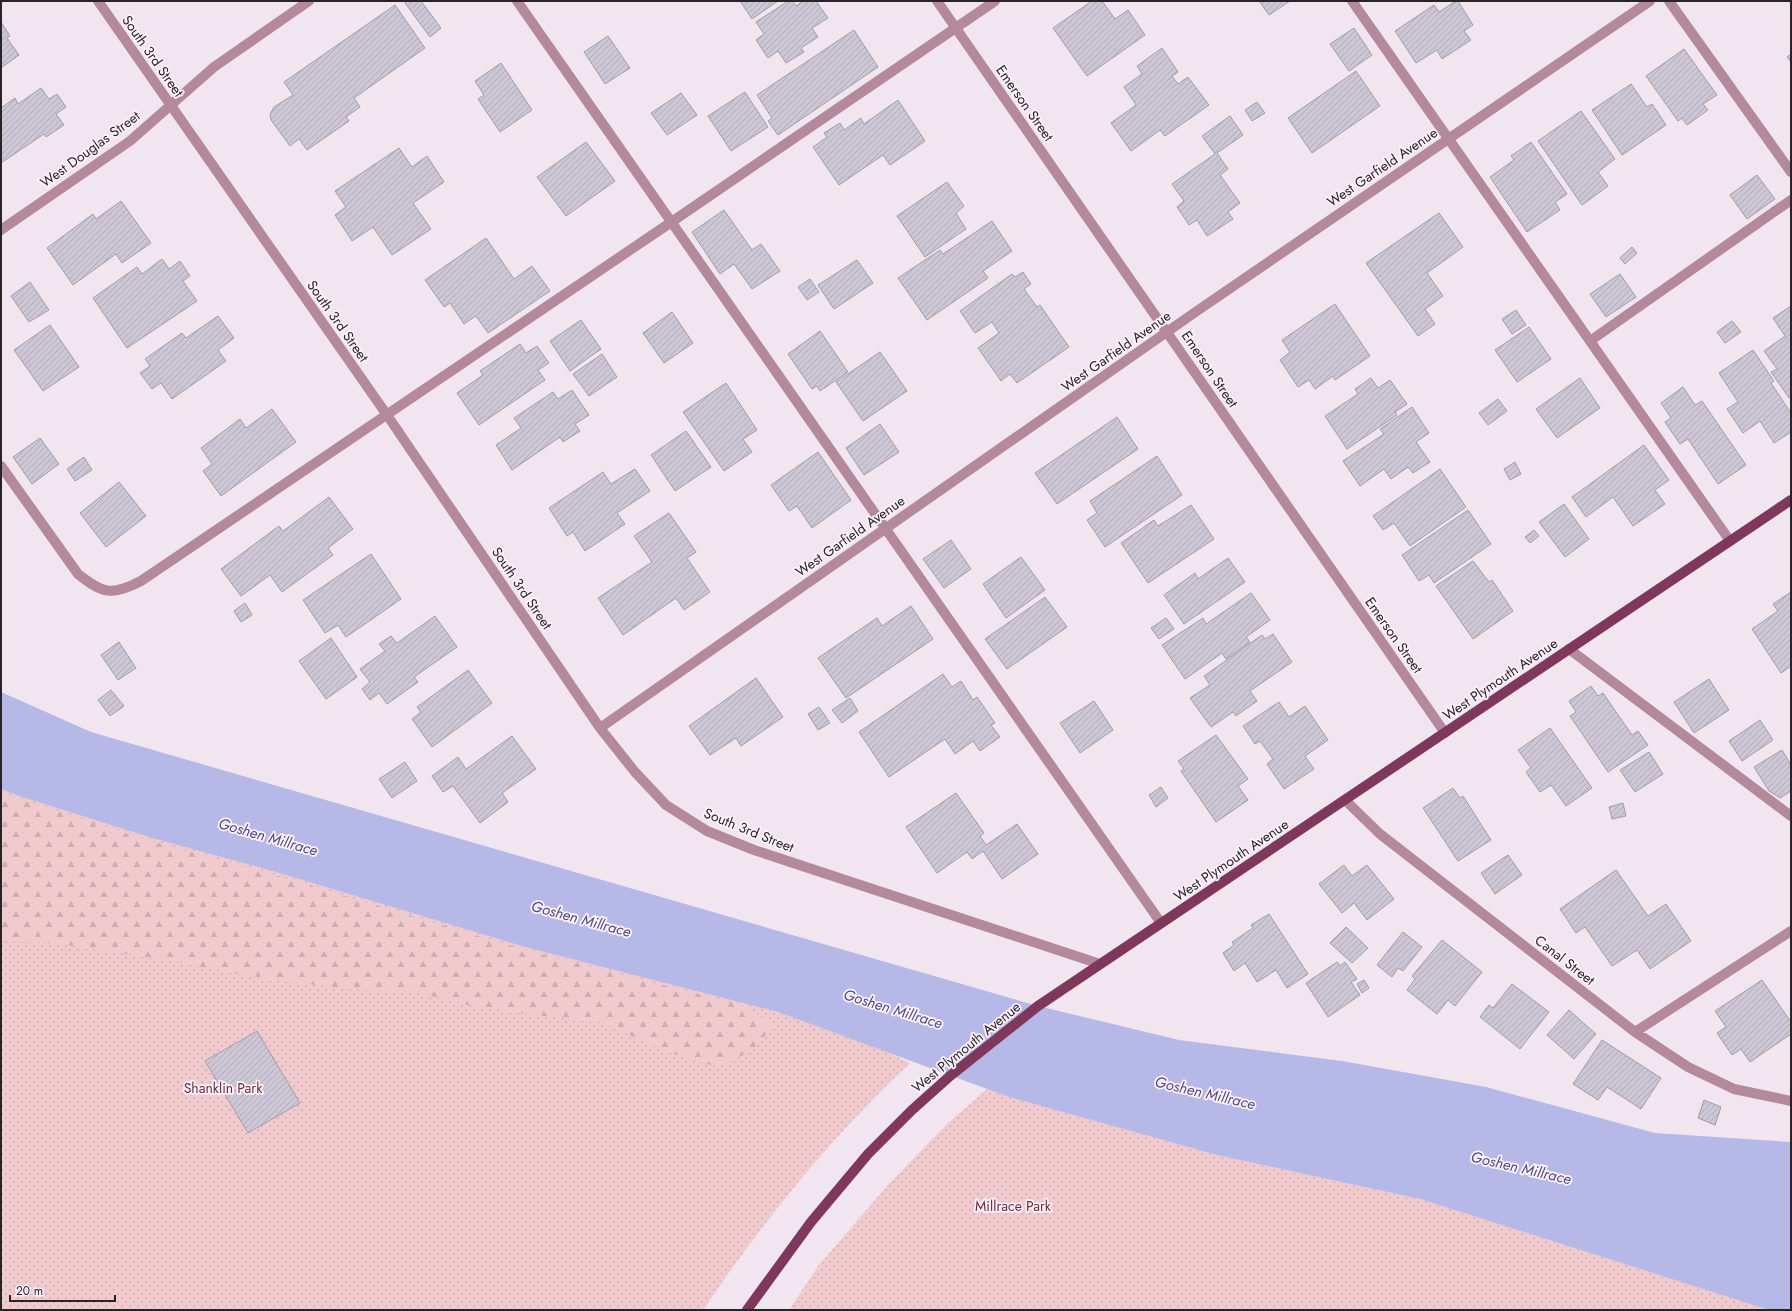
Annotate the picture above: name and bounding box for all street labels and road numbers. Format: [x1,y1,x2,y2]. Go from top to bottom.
street label: South 3rd Street [117,11,189,101]
street label: Emerson Street [991,61,1059,146]
street label: West Douglas Street [36,106,144,192]
street label: West Garfield Avenue [1323,123,1441,211]
street label: South 3rd Street [302,276,374,366]
street label: West Garfield Avenue [1057,306,1175,396]
street label: Emerson Street [1177,327,1243,412]
street label: West Garfield Avenue [791,491,909,581]
street label: South 3rd Street [487,543,557,634]
street label: Emerson Street [1360,593,1428,678]
street label: West Plymouth Avenue [1439,633,1561,725]
street label: South 3rd Street [701,803,798,857]
street label: West Plymouth Avenue [1170,814,1292,906]
street label: Canal Street [1531,930,1600,990]
street label: West Plymouth Avenue [907,997,1025,1097]

